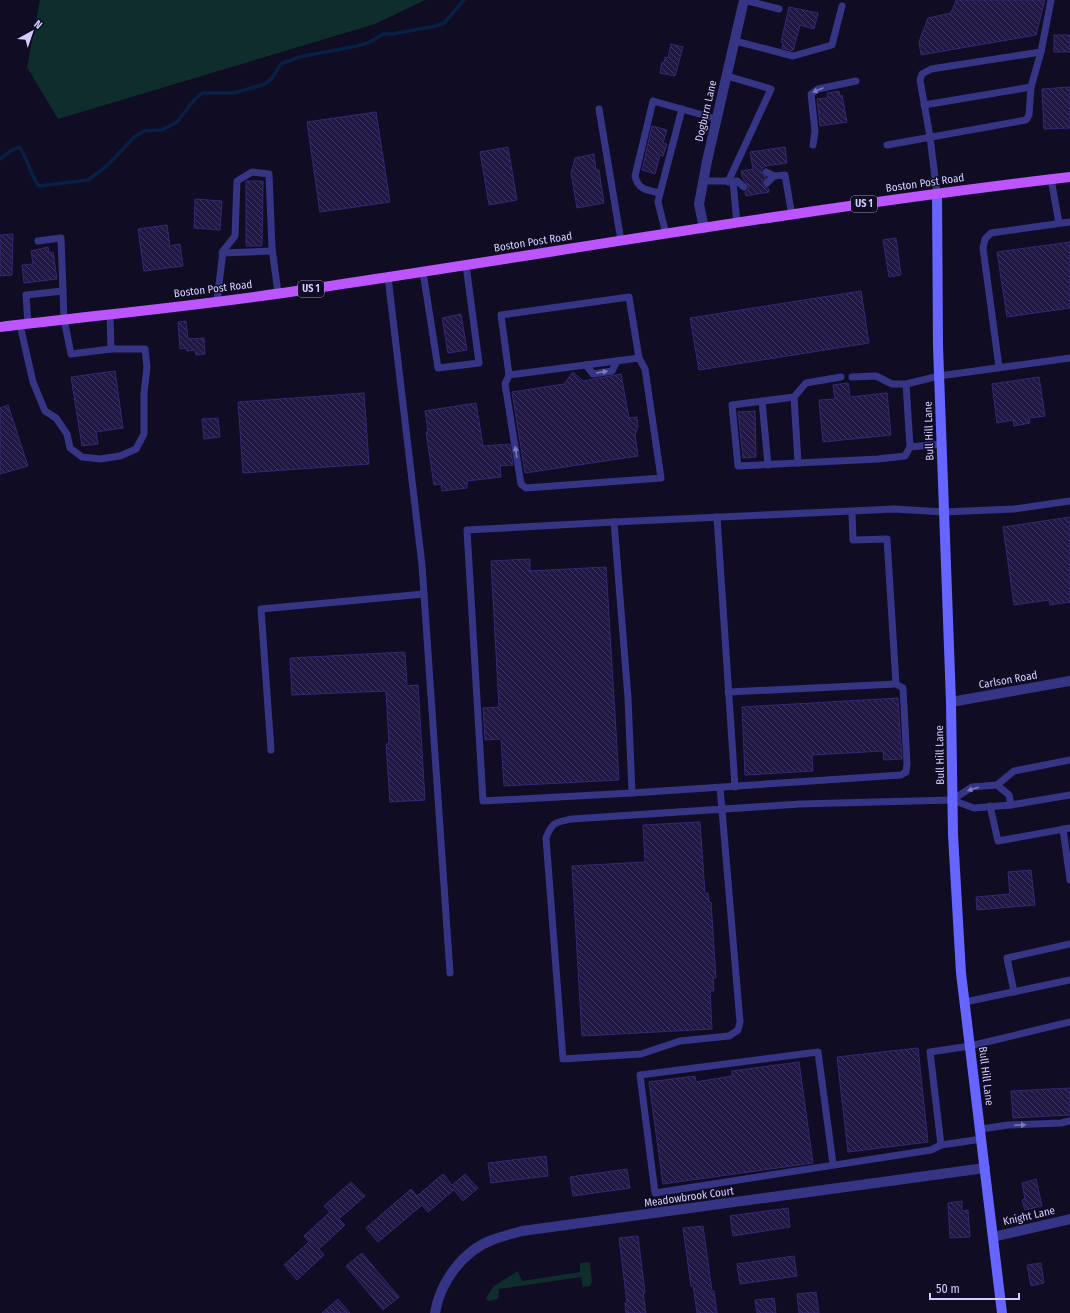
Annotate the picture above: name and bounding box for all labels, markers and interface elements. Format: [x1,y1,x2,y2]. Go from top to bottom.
north arrow [12,12,52,52]
text: N [31,18,45,32]
street label: Dogburn Lane [693,79,719,143]
one-way arrow [812,87,824,93]
street label: Boston Post Road [885,171,965,195]
road number: US 1 [851,196,877,212]
street label: Boston Post Road [493,229,573,255]
street label: Boston Post Road [173,278,253,300]
road number: US 1 [298,281,324,297]
one-way arrow [596,369,608,375]
street label: Bull Hill Lane [921,401,937,461]
one-way arrow [513,445,519,458]
street label: Carlson Road [978,668,1038,692]
street label: Bull Hill Lane [933,725,947,785]
one-way arrow [967,786,979,792]
street label: Bull Hill Lane [976,1046,996,1106]
one-way arrow [1014,1122,1027,1128]
street label: Meadowbrook Court [643,1184,735,1210]
street label: Knight Lane [1002,1204,1056,1228]
scale bar [930,1275,1019,1301]
text: 50 m [936,1282,960,1296]

